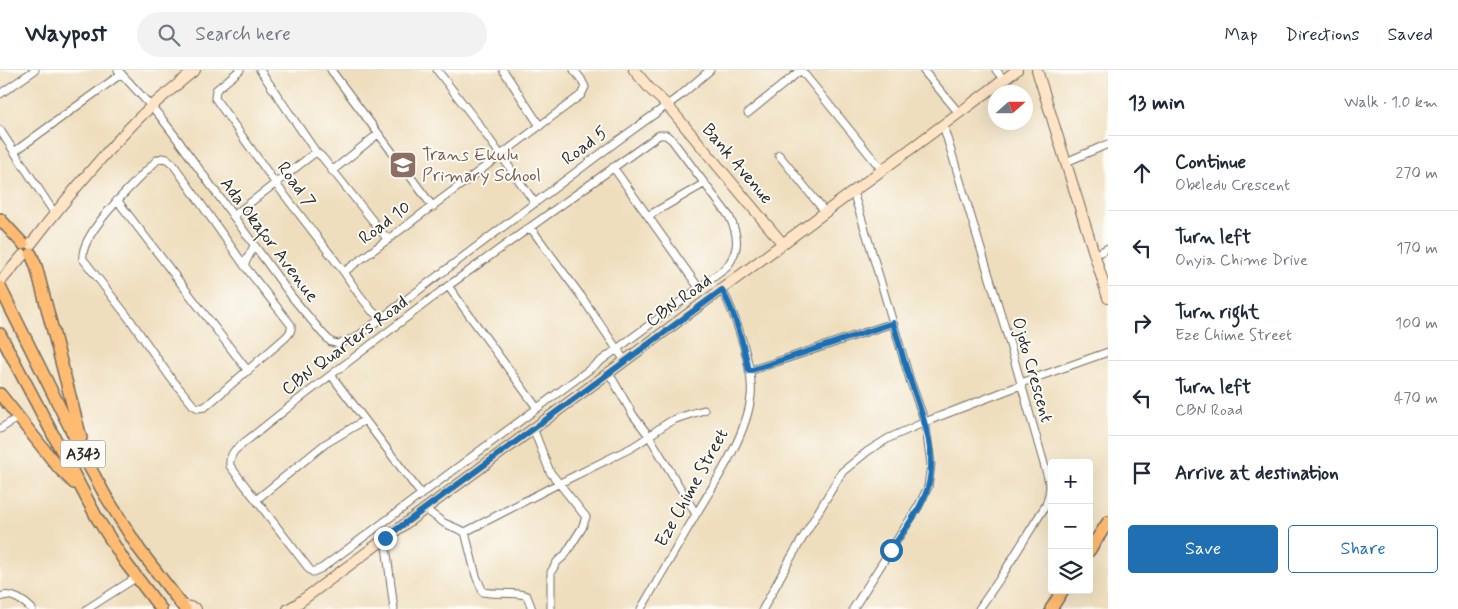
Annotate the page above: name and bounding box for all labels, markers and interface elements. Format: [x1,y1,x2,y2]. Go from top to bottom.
search box [137,12,487,57]
text: Waypost [25,19,107,50]
icon: search [155,21,183,49]
text: Search here [195,22,291,47]
text: Map [1225,23,1258,47]
text: Directions [1286,23,1360,47]
text: Saved [1388,23,1433,47]
north arrow [988,85,1033,130]
text: 13 min [1128,89,1185,117]
text: Walk · 1.0 km [1344,92,1438,113]
street label: Bank Avenue [696,118,778,210]
street label: Road 5 [557,121,613,171]
place label: Trans Ekulu Primary School [422,143,541,188]
school or university icon: Trans Ekulu Primary School [388,150,418,180]
text: Continue [1175,150,1246,175]
street label: Road 7 [271,157,321,213]
icon: ahead [1128,159,1156,187]
text: 270 m [1395,163,1438,184]
street label: Ada Okafor Avenue [213,173,324,309]
text: Obeledu Crescent [1175,175,1290,196]
street label: Road 10 [354,196,416,250]
text: Turn left [1175,225,1251,250]
icon: left [1128,234,1156,262]
text: 170 m [1396,238,1438,259]
text: Onyia Chime Drive [1175,250,1308,271]
street label: CBN Road [641,269,717,333]
street label: CBN Quarters Road [277,291,413,401]
text: Turn right [1175,300,1259,325]
icon: right [1128,309,1156,337]
text: 100 m [1395,313,1438,334]
street label: Ojoto Crescent [1006,315,1059,426]
text: Eze Chime Street [1175,325,1292,346]
text: Turn left [1175,375,1251,400]
icon: left [1128,384,1156,412]
text: 470 m [1394,388,1438,409]
text: CBN Road [1175,400,1243,421]
street label: Eze Chime Street [650,424,735,551]
road number: A343 [61,440,106,468]
map controls [1048,459,1093,594]
button: + [1048,459,1093,504]
icon: arrive [1128,459,1156,487]
text: Arrive at destination [1175,461,1339,486]
button: − [1048,504,1093,549]
button: Save [1128,525,1278,573]
button: Share [1288,525,1438,573]
route end [374,527,397,550]
route start [880,539,903,562]
button: layers [1048,549,1093,594]

